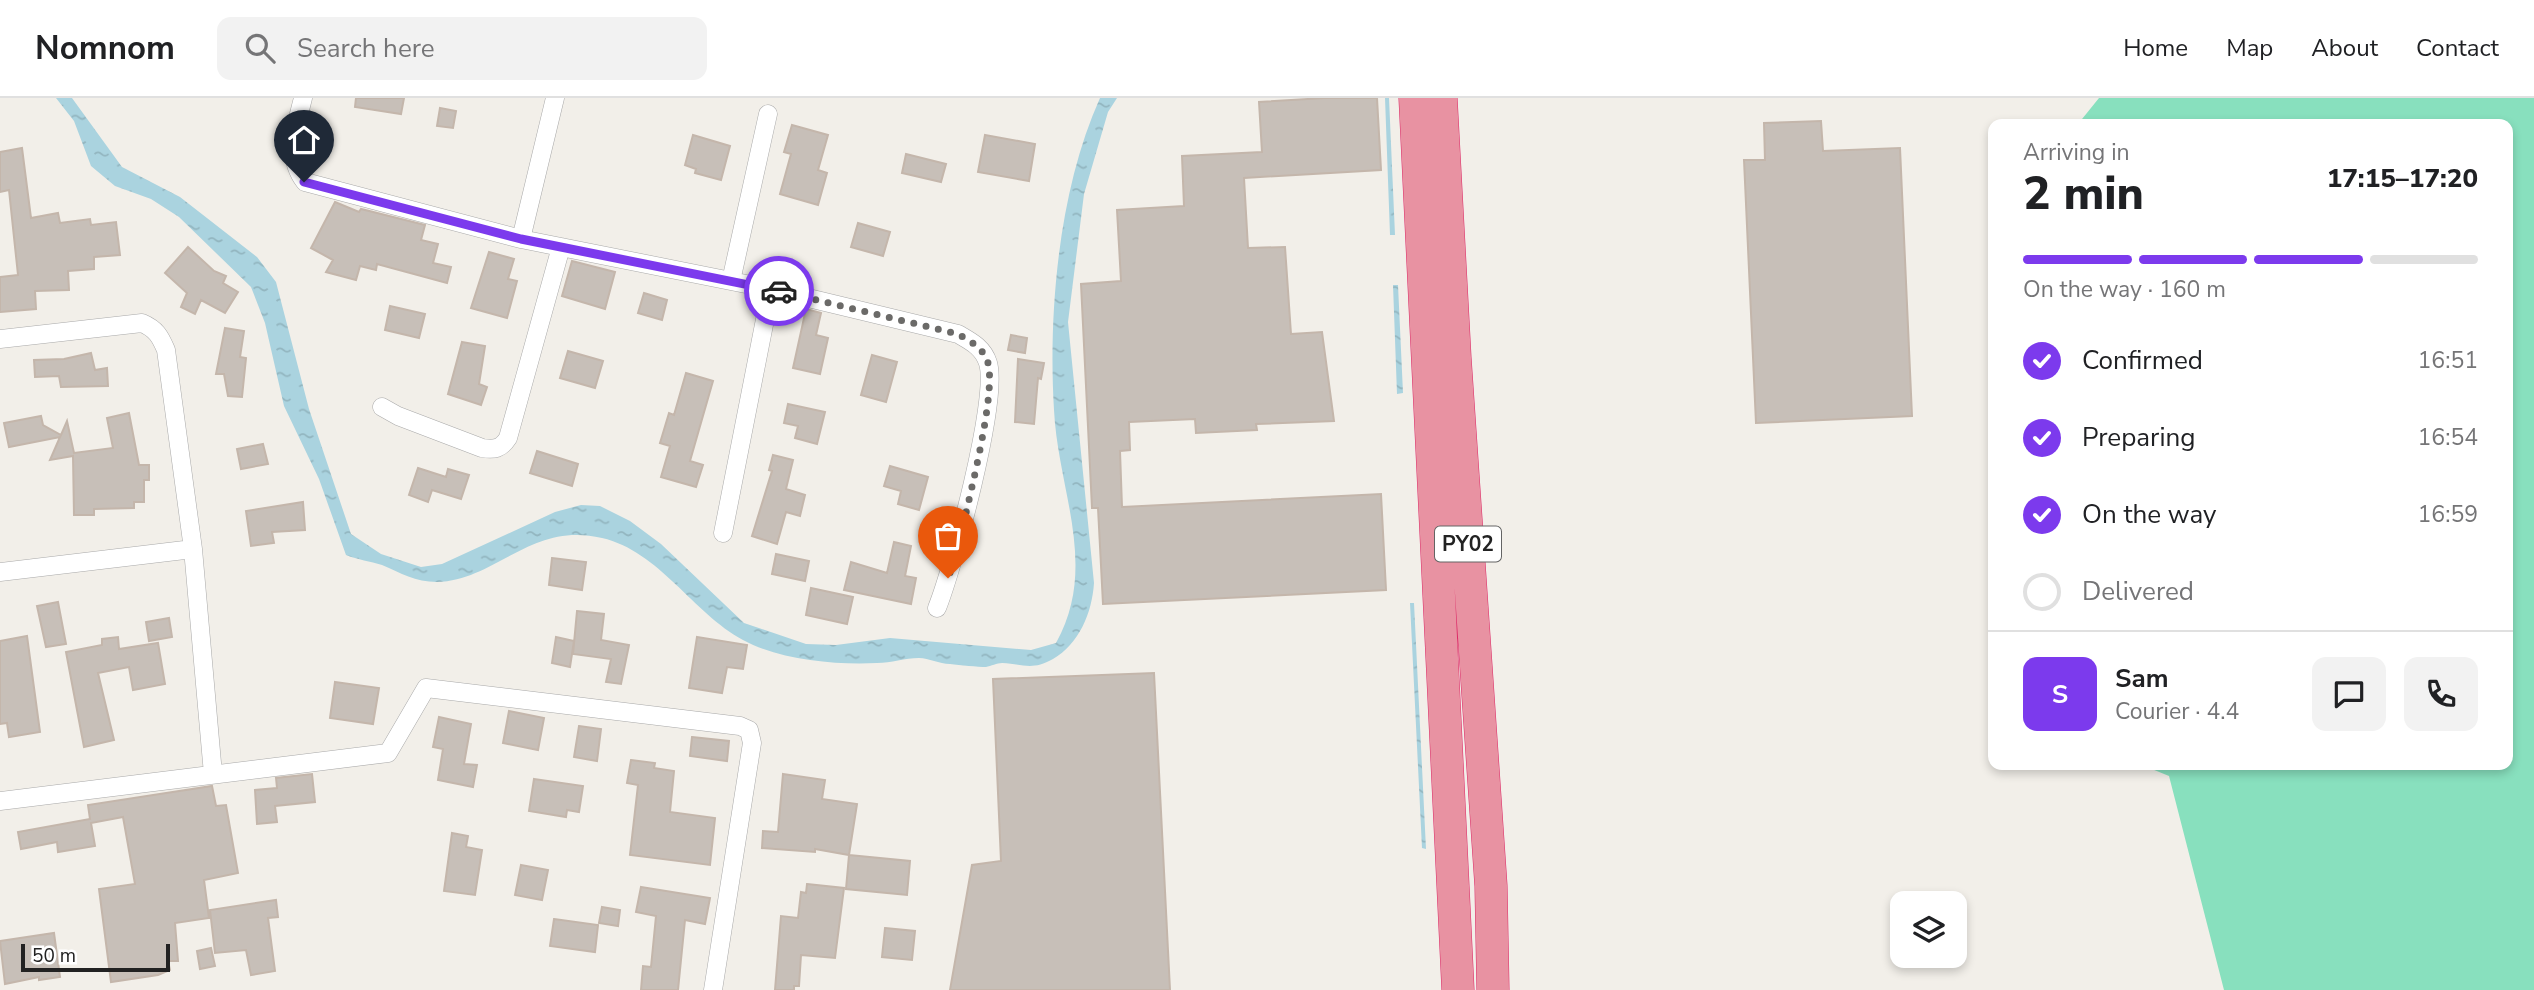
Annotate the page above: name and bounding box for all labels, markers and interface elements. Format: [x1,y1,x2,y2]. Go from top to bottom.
search box [217,17,707,80]
text: Nomnom [35,26,175,71]
icon: search [241,29,279,67]
text: Search here [297,31,435,66]
text: Home [2123,32,2188,64]
text: Map [2226,32,2273,64]
text: About [2311,32,2378,64]
text: Contact [2416,32,2499,64]
pin [274,110,334,182]
icon: home [285,121,323,159]
text: Arriving in [2023,137,2130,168]
text: 17:15–17:20 [2327,161,2478,196]
text: 2 min [2023,162,2144,225]
courier [744,256,814,326]
icon: car [760,272,798,310]
text: On the way · 160 m [2023,274,2226,305]
icon: check [2023,342,2061,380]
text: Confirmed [2082,343,2203,378]
text: 16:51 [2418,345,2478,376]
icon: check [2023,419,2061,457]
text: Preparing [2082,420,2195,455]
text: 16:54 [2418,422,2478,453]
icon: check [2023,496,2061,534]
text: On the way [2082,497,2216,532]
text: 16:59 [2418,499,2478,530]
pin [918,506,978,578]
icon: bag [929,517,967,555]
road number: PY02 [1435,526,1501,562]
text: Delivered [2082,574,2194,609]
button: chat [2312,657,2386,731]
button: phone [2404,657,2478,731]
text: Sam [2115,661,2168,696]
text: S [2052,677,2068,712]
text: Courier · 4.4 [2115,696,2239,727]
map controls [1890,891,1967,968]
button: layers [1890,891,1967,968]
scale bar [21,941,170,973]
text: 50 m [32,943,76,969]

